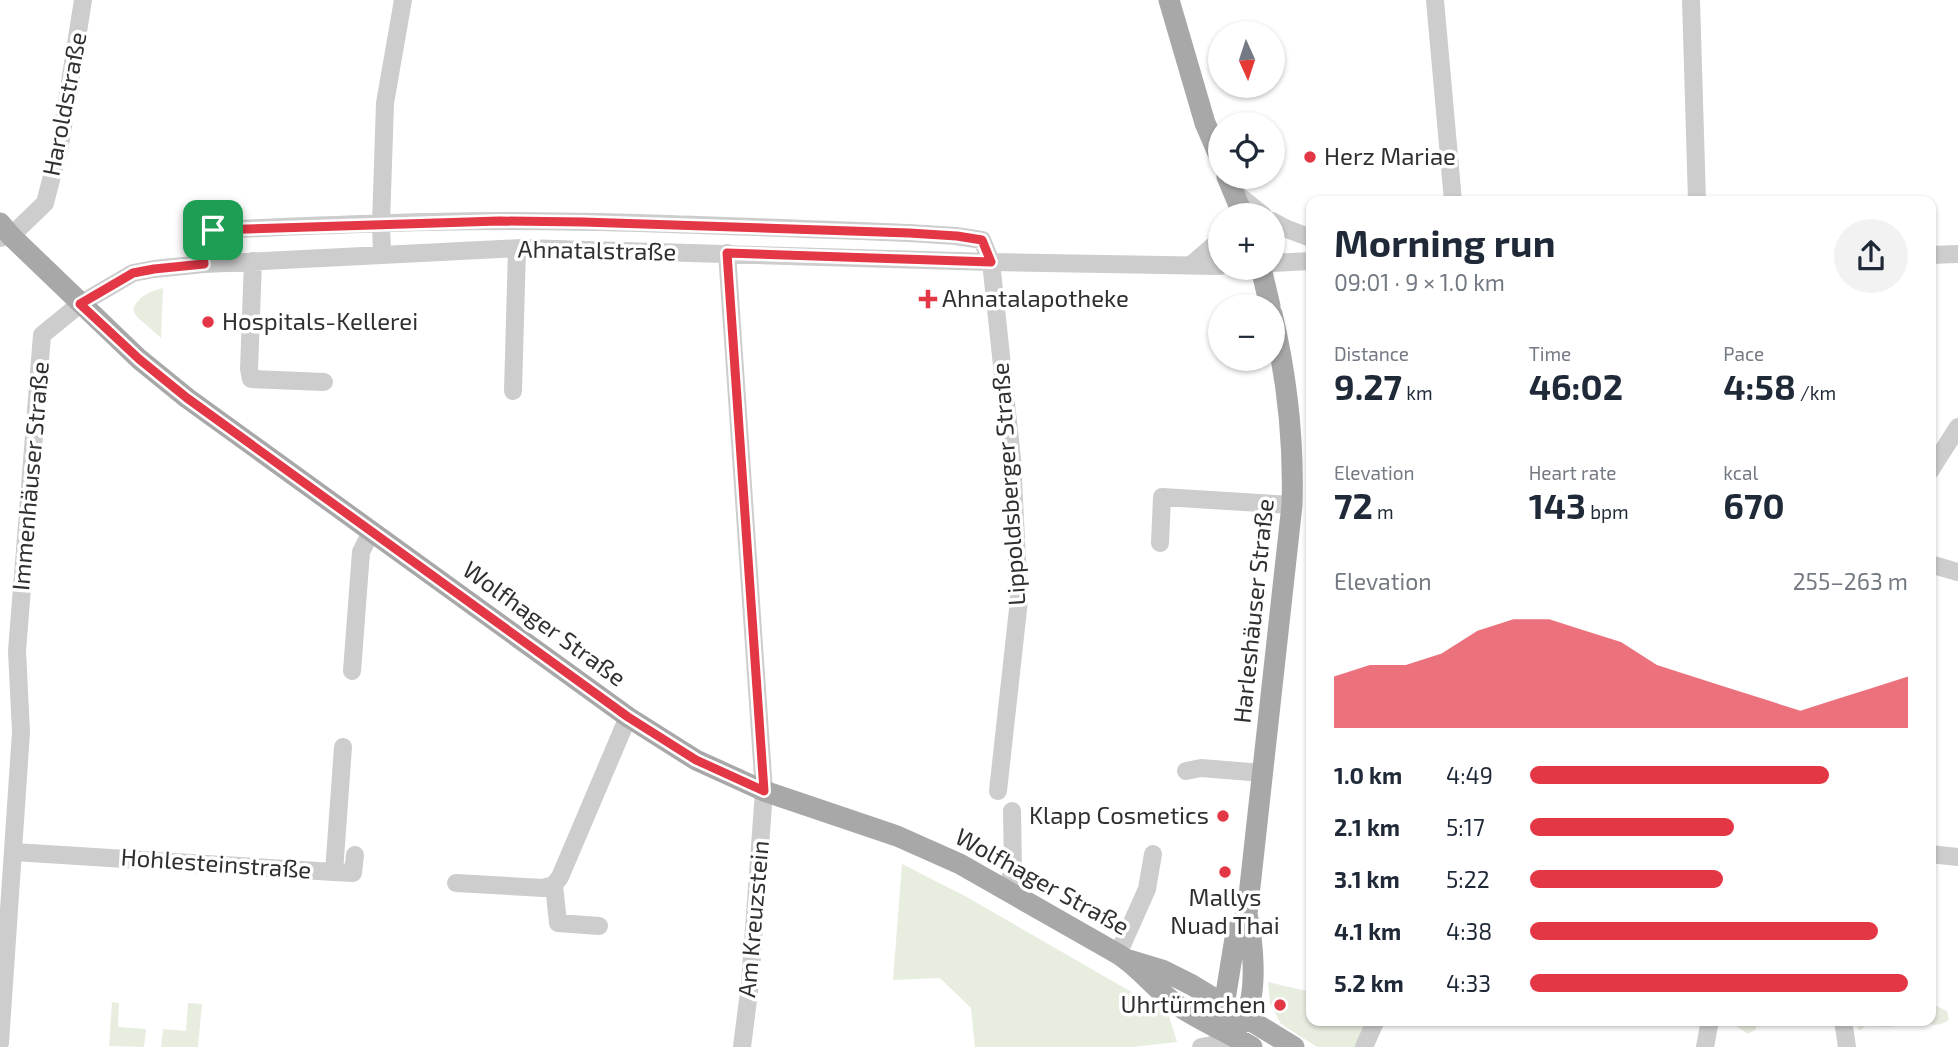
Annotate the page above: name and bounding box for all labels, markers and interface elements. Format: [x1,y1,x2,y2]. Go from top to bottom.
north arrow [1208,21,1284,98]
map controls [1208,21,1285,371]
street label: Haroldstraße [35,29,92,178]
button: locate [1208,112,1285,189]
place label: Herz Mariae [1324,141,1456,170]
marker: Herz Mariae [1302,149,1318,165]
pin [183,200,243,260]
button: + [1208,203,1285,280]
icon: arrive [194,211,232,249]
text: Morning run [1334,219,1555,265]
button: share [1834,219,1908,293]
street label: Ahnatalstraße [517,234,677,265]
text: 09:01 · 9 × 1.0 km [1334,268,1505,296]
place label: Ahnatalapotheke [942,283,1129,312]
marker: Ahnatalapotheke [920,291,936,307]
button: − [1208,294,1285,371]
place label: Hospitals-Kellerei [222,306,418,335]
marker: Hospitals-Kellerei [200,314,216,330]
text: Distance [1334,342,1409,365]
text: Time [1529,342,1571,365]
text: Pace [1723,342,1764,365]
street label: Immenhäuser Straße [5,360,54,592]
street label: Lippoldsberger Straße [985,361,1030,607]
text: 9.27 [1334,365,1402,407]
text: 46:02 [1529,365,1623,407]
text: 4:58 [1723,365,1796,407]
text: km [1402,381,1433,404]
text: /km [1796,381,1836,404]
text: Elevation [1334,461,1415,484]
text: Heart rate [1529,461,1617,484]
text: kcal [1723,461,1758,484]
text: 72 [1334,484,1373,526]
text: 143 [1529,484,1586,526]
text: 670 [1723,484,1785,526]
street label: Harleshäuser Straße [1226,497,1279,725]
text: m [1373,500,1394,523]
text: bpm [1586,500,1629,523]
street label: Wolfhager Straße [458,554,632,692]
text: Elevation [1334,567,1432,595]
text: 255–263 m [1793,567,1908,595]
text: 1.0 km [1334,761,1402,789]
text: 4:49 [1446,761,1493,789]
place label: Klapp Cosmetics [1029,800,1209,829]
marker: Klapp Cosmetics [1215,808,1231,824]
text: 2.1 km [1334,813,1400,841]
text: 5:17 [1446,813,1485,841]
street label: Wolfhager Straße [951,821,1135,940]
street label: Am Kreuzstein [731,839,774,999]
street label: Hohlesteinstraße [120,841,312,884]
marker: Mallys Nuad Thai [1217,864,1233,880]
text: 3.1 km [1334,865,1400,893]
text: 5:22 [1446,865,1490,893]
place label: Mallys Nuad Thai [1170,882,1280,939]
text: 4.1 km [1334,917,1401,945]
text: 4:38 [1446,917,1492,945]
text: 5.2 km [1334,969,1404,997]
text: 4:33 [1446,969,1491,997]
place label: Uhrtürmchen [1120,989,1266,1018]
marker: Uhrtürmchen [1272,997,1288,1013]

